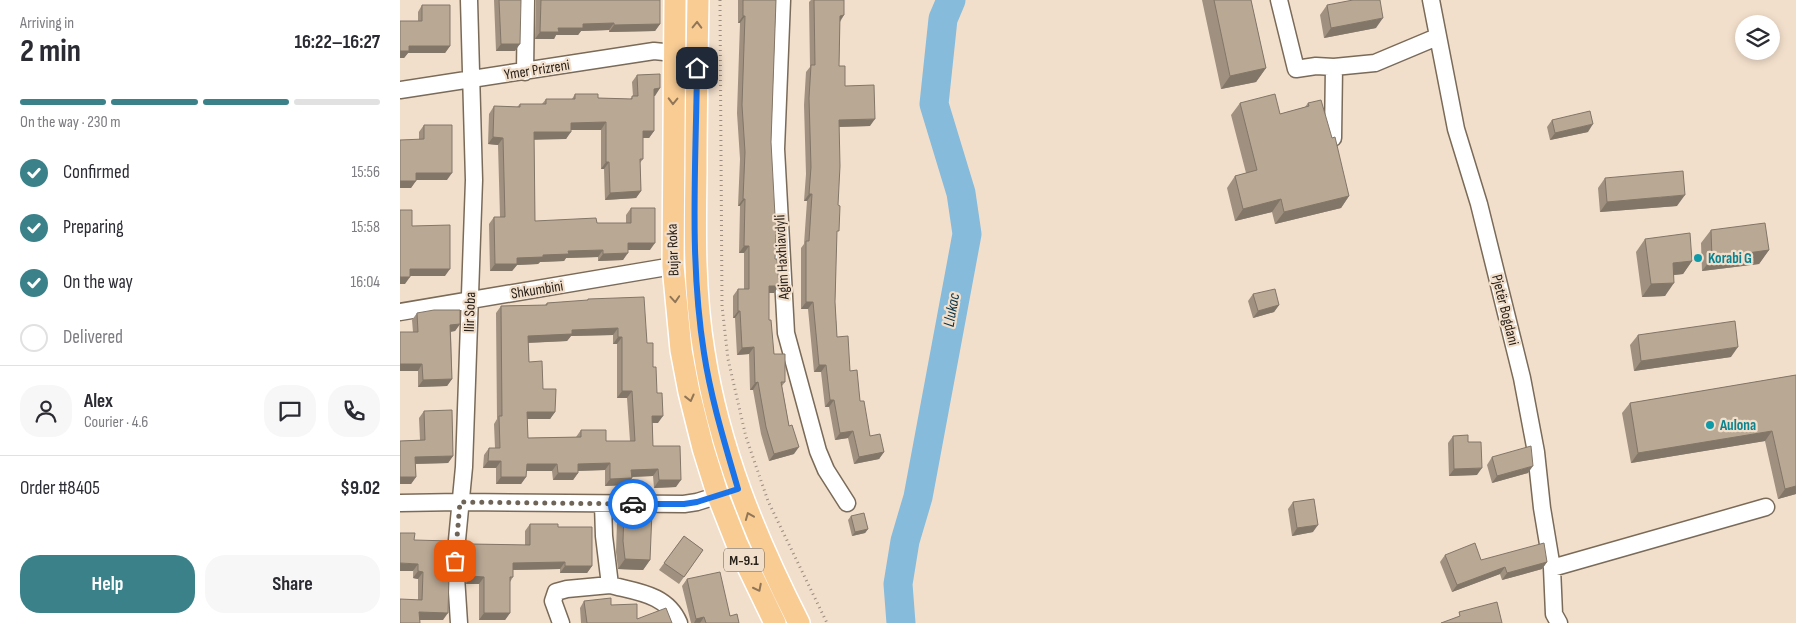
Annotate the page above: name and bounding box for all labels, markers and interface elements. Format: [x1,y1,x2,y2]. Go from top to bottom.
text: Arriving in [20,14,74,33]
map controls [1735,15,1780,60]
button: layers [1735,15,1780,60]
one-way arrow [692,21,702,28]
text: 16:22–16:27 [294,31,380,54]
text: 2 min [20,32,81,71]
pin [676,47,718,89]
icon: home [683,54,711,82]
street label: Ymer Prizreni [503,55,571,85]
one-way arrow [668,97,679,105]
text: On the way · 230 m [20,113,120,132]
icon: check [20,159,48,187]
text: Confirmed [63,161,130,184]
text: 15:56 [352,163,380,182]
icon: check [20,214,48,242]
street label: Agim Haxhiavdyli [770,214,794,301]
text: Preparing [63,216,124,239]
text: 15:58 [352,218,380,237]
street label: Bujar Roka [663,223,683,277]
place label: Korabi G [1708,249,1752,268]
marker: Korabi G [1692,252,1704,264]
icon: check [20,269,48,297]
text: On the way [63,271,133,294]
text: 16:04 [351,273,380,292]
street label: Pjetër Bogdani [1487,273,1523,348]
street label: Shkumbini [509,276,565,304]
street label: Ilir Soba [460,291,480,332]
water label: Llukac [940,291,964,328]
one-way arrow [670,295,681,303]
text: Delivered [63,326,123,349]
button: person [20,385,72,437]
button: chat [264,385,316,437]
button: phone [328,385,380,437]
text: Alex [84,390,113,413]
one-way arrow [684,394,695,403]
text: Courier · 4.6 [84,413,148,432]
place label: Aulona [1719,416,1756,435]
marker: Aulona [1704,419,1716,431]
text: Order #8405 [20,477,100,500]
text: $9.02 [340,477,380,500]
courier [608,479,658,529]
icon: car [619,490,647,518]
one-way arrow [745,512,755,521]
pin [434,540,476,582]
icon: bag [441,547,469,575]
road number: M-9.1 [724,548,764,572]
button: Help [20,555,195,613]
button: Share [205,555,380,613]
one-way arrow [752,583,762,592]

